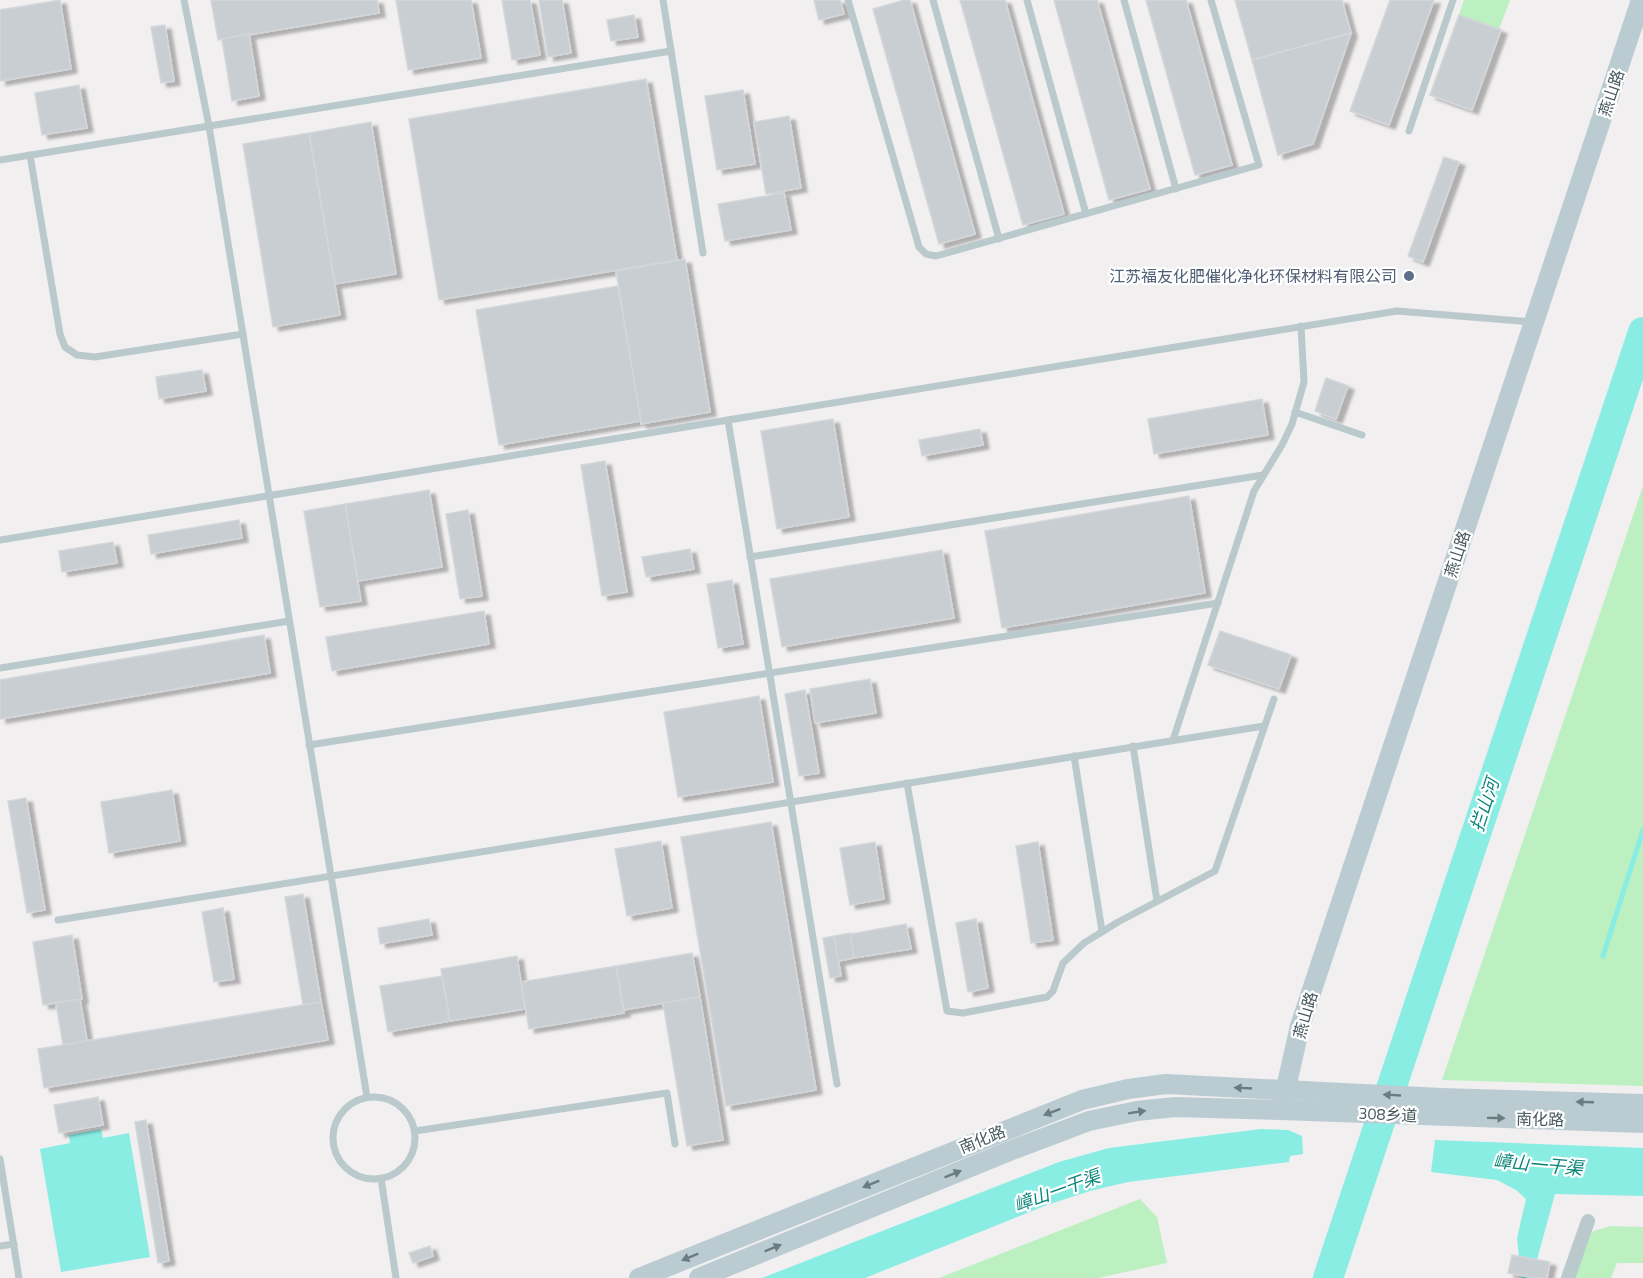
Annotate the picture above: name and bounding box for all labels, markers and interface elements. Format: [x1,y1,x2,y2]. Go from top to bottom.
street label: 燕山路 [1592,66,1630,120]
place label: 江苏福友化肥催化净化环保材料有限公司 [1109,264,1397,288]
marker: 江苏福友化肥催化净化环保材料有限公司 [1402,269,1416,283]
street label: 燕山路 [1438,527,1476,581]
water label: 拦山河 [1463,772,1507,835]
street label: 燕山路 [1287,989,1323,1041]
one-way arrow [1233,1083,1252,1092]
one-way arrow [1383,1091,1402,1100]
one-way arrow [1575,1098,1594,1107]
street label: 308乡道 [1358,1100,1418,1128]
one-way arrow [1042,1107,1060,1117]
one-way arrow [1128,1107,1147,1116]
street label: 南化路 [1516,1107,1564,1131]
one-way arrow [1486,1113,1505,1123]
street label: 南化路 [955,1119,1009,1159]
water label: 嶂山一干渠 [1492,1147,1587,1182]
water label: 嶂山一干渠 [1010,1161,1107,1219]
one-way arrow [944,1169,962,1178]
one-way arrow [861,1179,879,1189]
one-way arrow [764,1243,782,1253]
one-way arrow [681,1253,699,1263]

